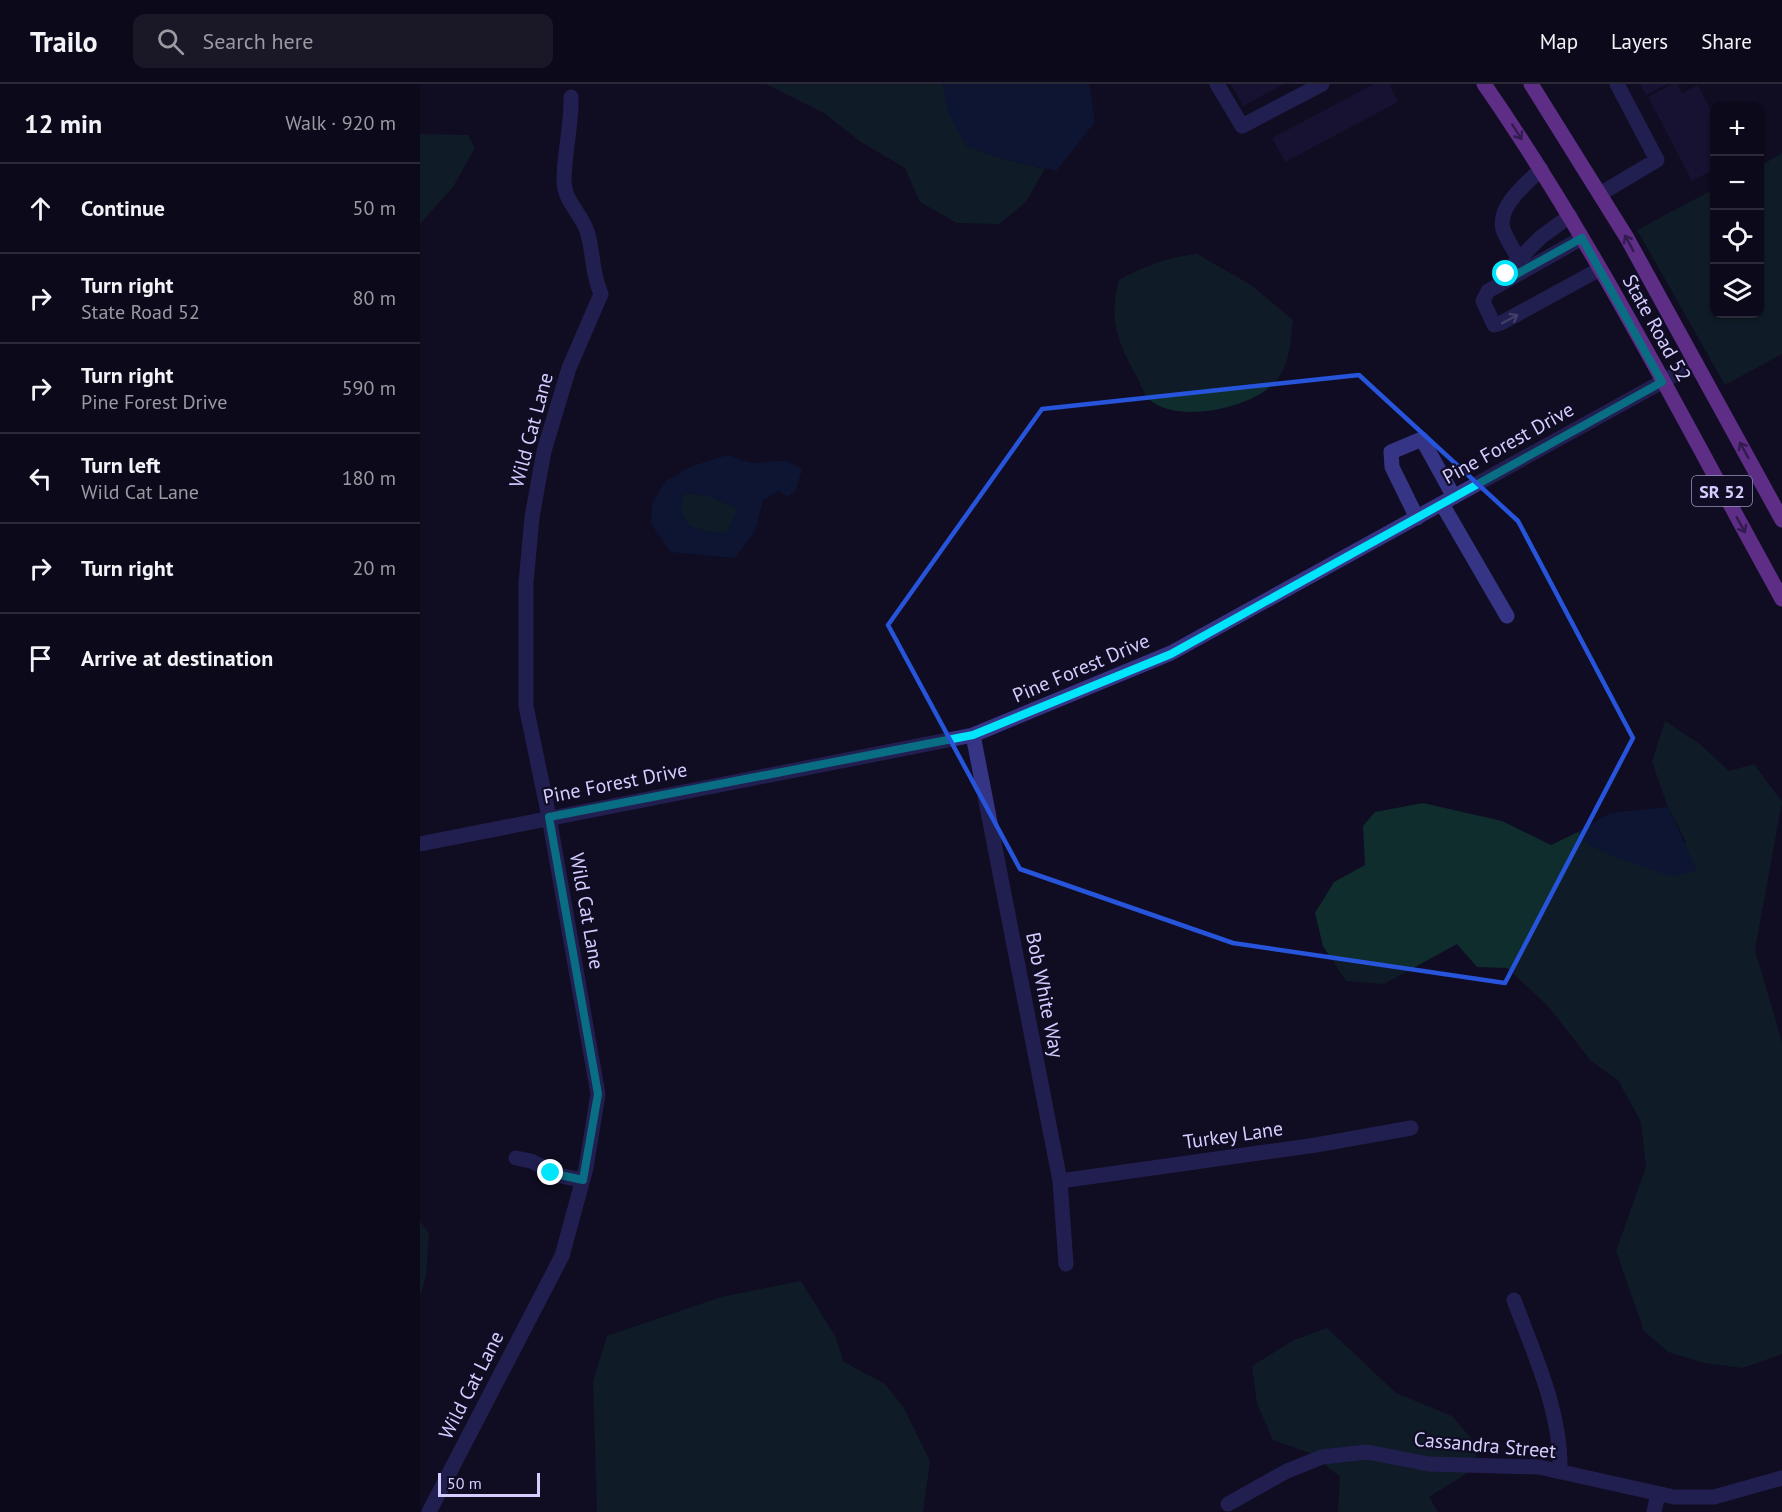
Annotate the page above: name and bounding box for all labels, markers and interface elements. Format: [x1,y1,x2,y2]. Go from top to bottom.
search box [133,14,553,68]
text: Trailo [30,23,97,60]
icon: search [154,25,187,58]
text: Search here [202,27,313,55]
text: Map [1540,28,1578,55]
text: Layers [1611,28,1668,55]
text: Share [1701,28,1752,55]
map controls [1710,102,1764,318]
button: + [1710,102,1764,156]
text: 12 min [24,107,102,140]
text: Walk · 920 m [285,110,396,136]
one-way arrow [1511,123,1523,140]
button: − [1710,156,1764,210]
icon: ahead [24,192,57,225]
text: Continue [81,194,165,222]
text: 50 m [353,195,396,221]
button: locate [1710,210,1764,264]
one-way arrow [1623,235,1635,252]
route start [1492,260,1518,286]
button: layers [1710,264,1764,318]
street label: State Road 52 [1617,270,1697,386]
text: Turn right [81,271,173,299]
icon: right [24,282,57,315]
text: 80 m [353,285,396,311]
text: State Road 52 [81,299,200,325]
one-way arrow [1500,313,1518,324]
text: Turn right [81,361,173,389]
street label: Wild Cat Lane [503,370,559,490]
icon: right [24,372,57,405]
text: 590 m [342,375,396,401]
text: Pine Forest Drive [81,389,227,415]
street label: Pine Forest Drive [1438,396,1578,490]
one-way arrow [1738,442,1750,459]
text: Turn left [81,451,161,479]
icon: left [24,462,57,495]
text: 180 m [342,465,396,491]
road number: SR 52 [1692,476,1752,506]
text: Wild Cat Lane [81,479,199,505]
one-way arrow [1736,516,1747,534]
icon: right [24,552,57,585]
text: Turn right [81,554,173,582]
text: 20 m [353,555,396,581]
street label: Pine Forest Drive [1009,627,1153,709]
icon: arrive [24,642,57,675]
text: Arrive at destination [81,644,273,672]
street label: Pine Forest Drive [541,756,689,810]
street label: Wild Cat Lane [564,851,610,971]
street label: Bob White Way [1020,930,1070,1061]
street label: Turkey Lane [1181,1115,1285,1155]
route end [537,1159,563,1185]
street label: Wild Cat Lane [433,1327,509,1443]
street label: Cassandra Street [1413,1426,1557,1464]
scale bar [438,1470,540,1498]
text: 50 m [447,1473,482,1493]

